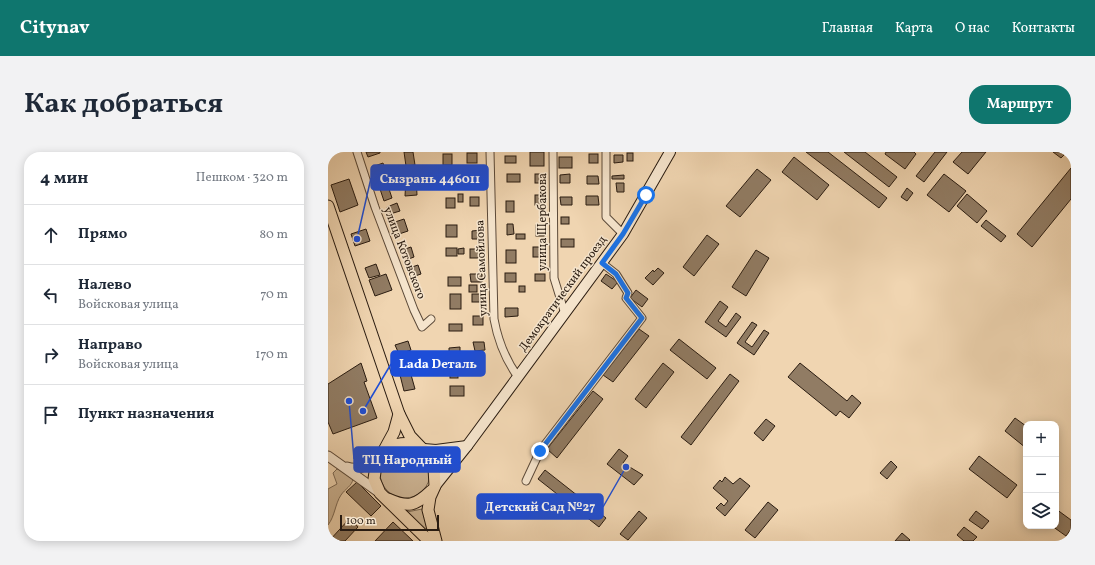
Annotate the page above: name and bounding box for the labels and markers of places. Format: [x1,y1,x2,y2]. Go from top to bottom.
callout: Сызрань 446011 [371,165,488,190]
callout: Lada Dеталь [391,351,485,376]
callout: ТЦ Народный [354,447,460,472]
callout: Детский Сад №27 [477,494,603,519]

